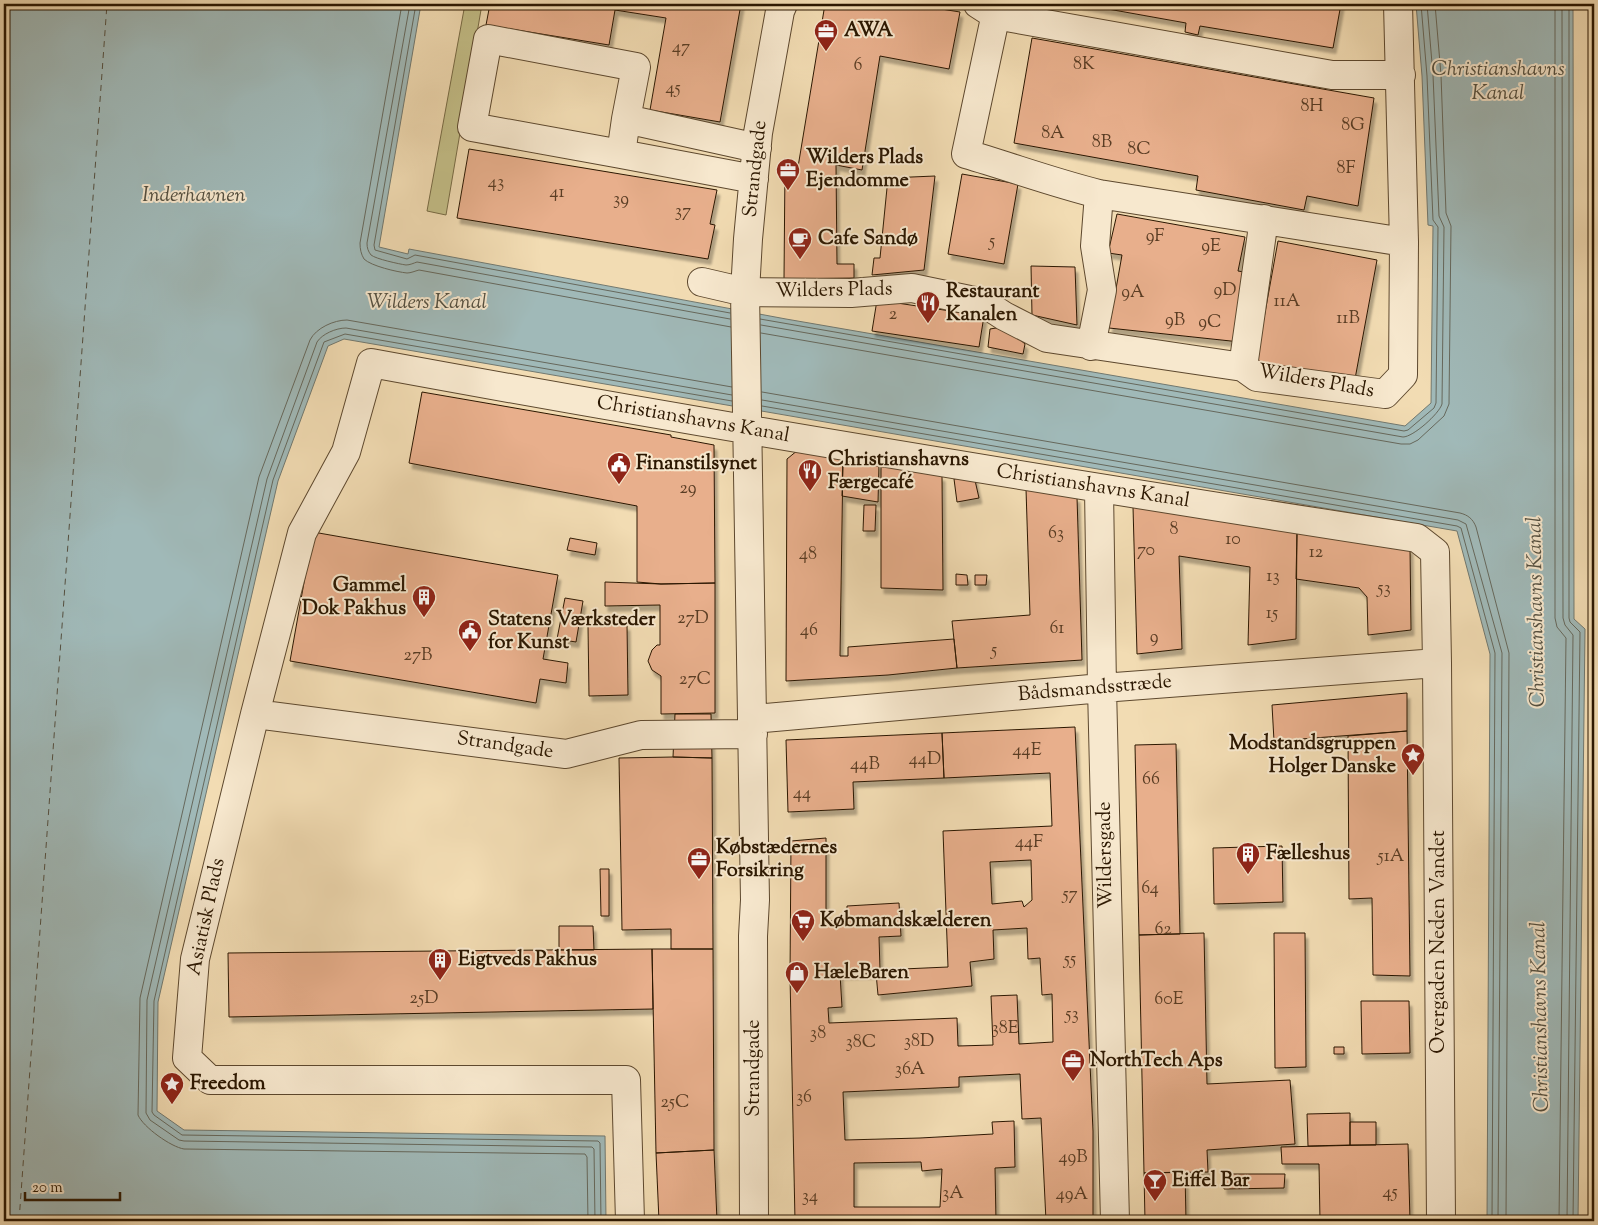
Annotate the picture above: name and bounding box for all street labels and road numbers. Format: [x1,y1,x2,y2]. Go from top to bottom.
street label: Strandgade [736,119,776,219]
street label: Wilders Plads [775,275,893,307]
street label: Wilders Plads [1256,358,1376,406]
street label: Christianshavns Kanal [594,389,792,451]
street label: Christianshavns Kanal [994,457,1192,517]
street label: Bådsmandsstræde [1017,668,1173,710]
street label: Strandgade [455,725,555,767]
street label: Wildersgade [1091,801,1121,909]
street label: Overgaden Neden Vandet [1425,830,1454,1054]
street label: Asiatisk Plads [180,856,234,978]
street label: Strandgade [740,1019,769,1117]

